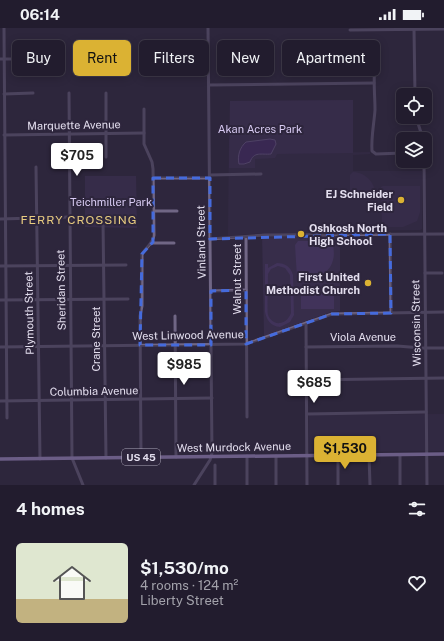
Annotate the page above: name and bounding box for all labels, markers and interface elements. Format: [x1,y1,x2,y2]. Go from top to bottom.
text: 06:14 [20,6,60,23]
chip: Buy [12,40,65,76]
chip: Rent [73,40,131,76]
chip: Filters [139,40,209,76]
chip: New [217,40,274,76]
chip: Apartment [282,40,380,76]
map controls [396,88,432,168]
button: locate [396,88,432,124]
street label: Marquette Avenue [27,118,121,132]
park label: Akan Acres Park [218,123,302,135]
button: layers [396,132,432,168]
pin: $705 [53,143,101,177]
text: $705 [60,148,94,163]
place label: EJ Schneider Field [326,188,393,213]
marker: EJ Schneider Field [396,195,406,205]
park label: Teichmiller Park [70,196,152,208]
street label: Vinland Street [194,205,208,279]
district label: FERRY CROSSING [20,213,138,227]
place label: Oshkosh North High School [309,222,387,247]
marker: Oshkosh North High School [296,229,306,239]
street label: Walnut Street [231,243,243,315]
street label: Sheridan Street [54,250,68,330]
street label: Plymouth Street [22,271,36,355]
place label: First United Methodist Church [266,271,360,296]
marker: First United Methodist Church [363,278,373,288]
street label: Wisconsin Street [409,280,423,366]
street label: Crane Street [90,306,102,372]
street label: West Linwood Avenue [132,328,244,342]
street label: Viola Avenue [330,331,396,343]
pin: $985 [160,352,208,386]
text: $985 [167,357,201,372]
pin: $685 [290,370,338,404]
text: $685 [297,375,331,390]
street label: Columbia Avenue [50,384,138,398]
pin: $1,530 [312,436,378,470]
street label: West Murdock Avenue [177,440,291,454]
text: $1,530 [323,441,367,456]
road number: US 45 [122,449,160,465]
icon: filters [406,498,428,520]
text: 4 homes [16,499,85,519]
text: $1,530/mo [140,558,229,578]
icon: home [48,559,96,607]
icon: heart [406,572,428,594]
text: 4 rooms · 124 m² [140,578,238,593]
text: Liberty Street [140,593,224,608]

